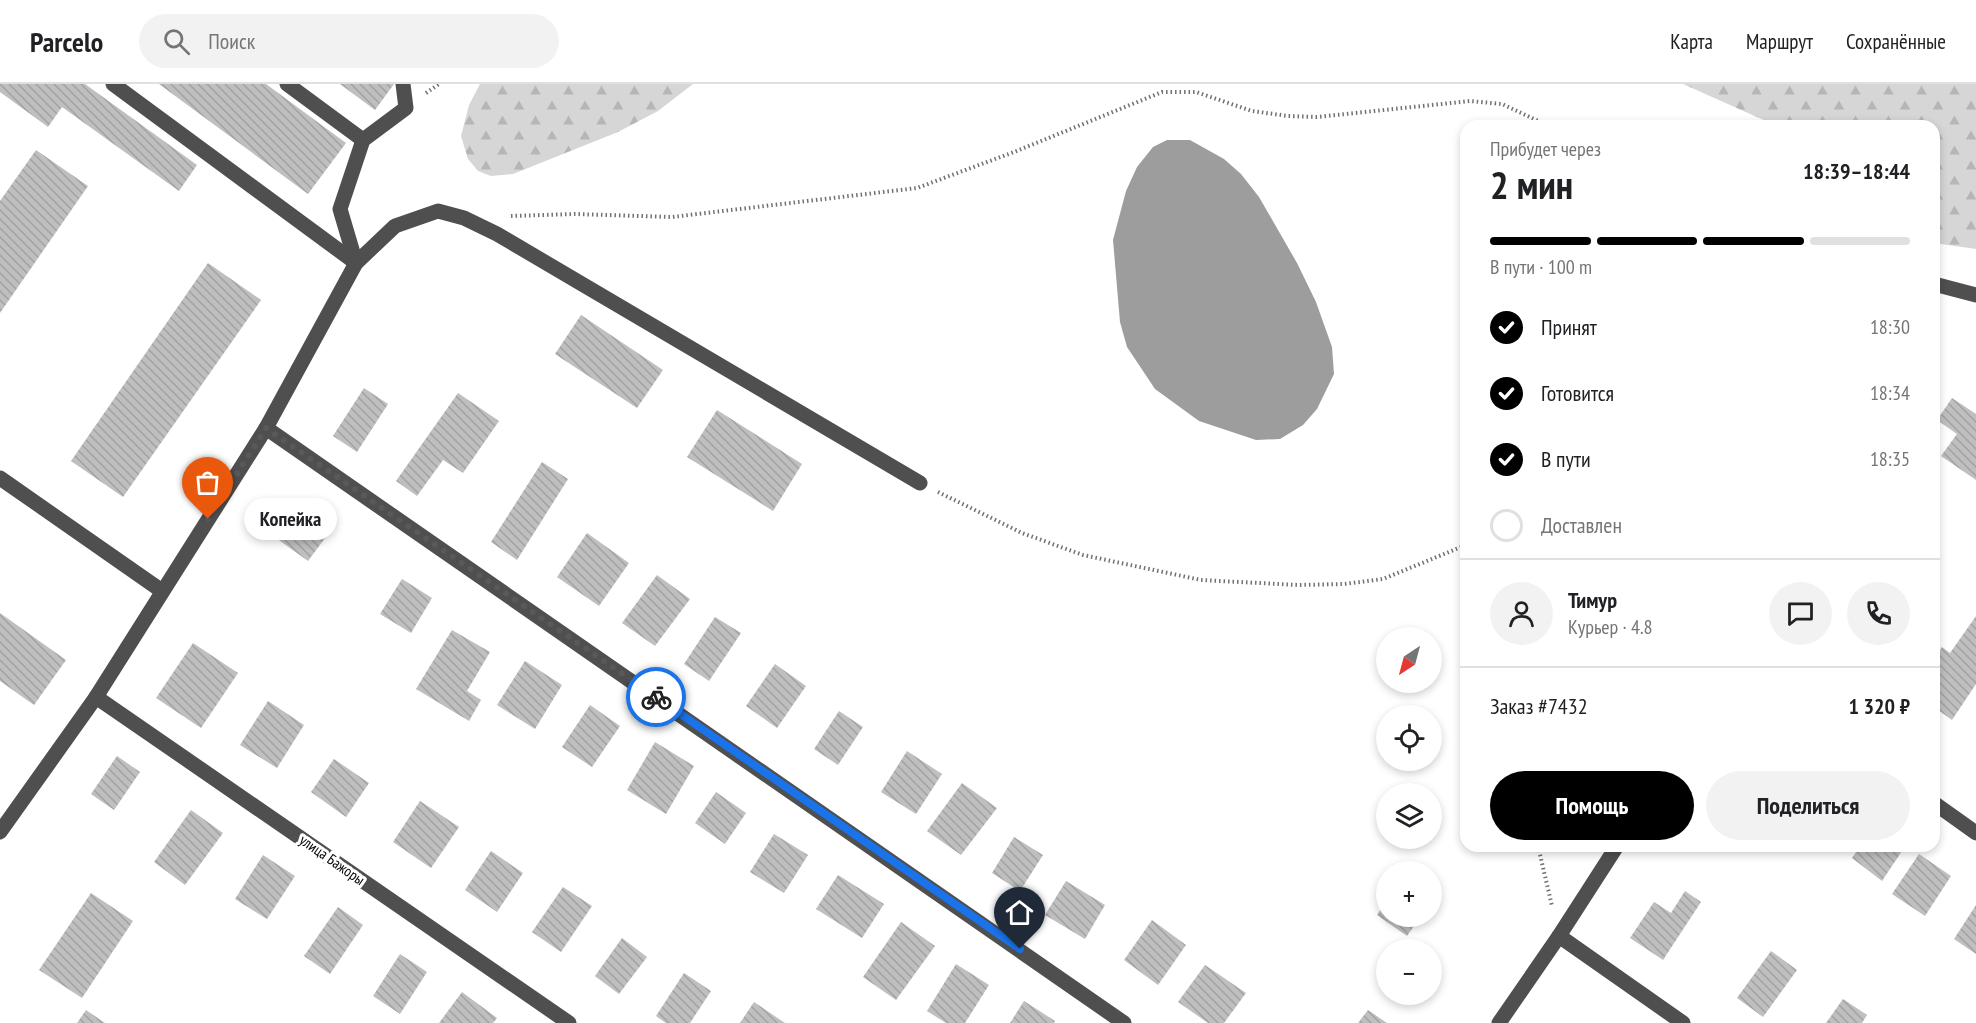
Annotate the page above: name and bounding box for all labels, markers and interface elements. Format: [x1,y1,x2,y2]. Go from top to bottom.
search box [139,14,559,68]
text: Parcelo [30,23,103,60]
icon: search [160,25,193,58]
text: Поиск [208,27,255,55]
text: Карта [1670,28,1713,55]
text: Маршрут [1746,28,1813,55]
text: Сохранённые [1846,28,1946,55]
text: Прибудет через [1490,136,1601,162]
text: 18:39–18:44 [1803,157,1910,185]
text: 2 мин [1490,159,1573,210]
text: В пути · 100 m [1490,254,1592,280]
icon: check [1490,311,1523,344]
text: Принят [1541,313,1597,341]
text: 18:30 [1870,314,1910,340]
icon: check [1490,377,1523,410]
text: Готовится [1541,379,1614,407]
text: 18:34 [1870,380,1910,406]
icon: check [1490,443,1523,476]
text: В пути [1541,445,1591,473]
text: 18:35 [1870,446,1910,472]
pin [182,457,233,519]
icon: bag [191,466,224,499]
callout: Копейка [244,498,337,540]
text: Копейка [260,506,321,532]
text: Доставлен [1541,511,1622,539]
button: person [1490,582,1553,645]
button: chat [1769,582,1832,645]
button: phone [1847,582,1910,645]
text: Тимур [1568,586,1617,614]
text: Курьер · 4.8 [1568,614,1653,640]
north arrow [1376,627,1442,693]
map controls [1376,627,1442,1005]
courier [626,667,686,727]
icon: bike [640,681,673,714]
text: Заказ #7432 [1490,692,1588,720]
text: 1 320 ₽ [1848,692,1910,720]
button: locate [1376,705,1442,771]
button: Помощь [1490,771,1694,840]
button: Поделиться [1706,771,1910,840]
button: layers [1376,783,1442,849]
street label: улица Бажоры [296,830,369,889]
button: + [1376,861,1442,927]
pin [994,887,1045,949]
icon: home [1003,896,1036,929]
button: − [1376,939,1442,1005]

